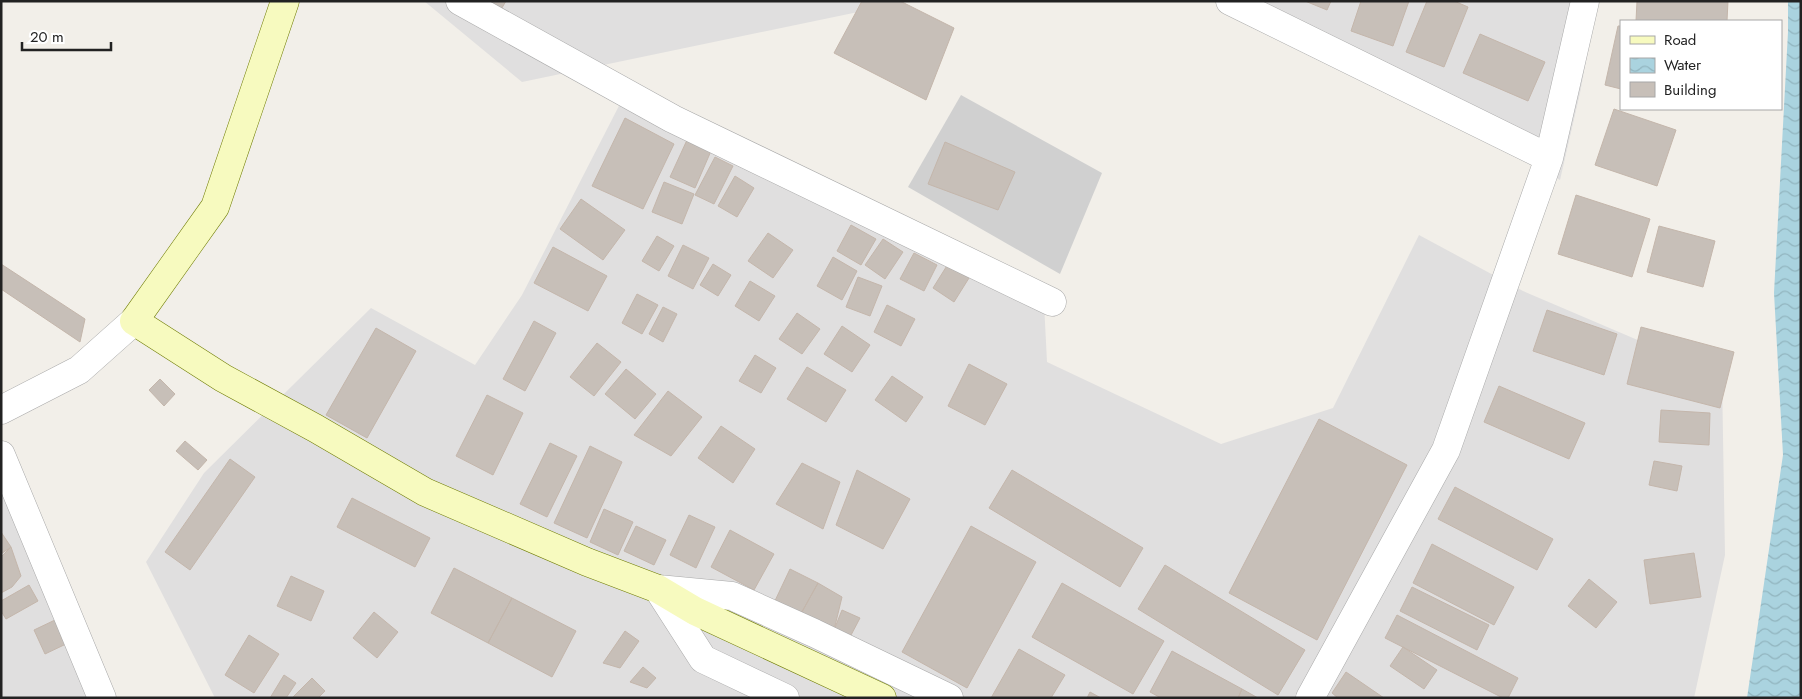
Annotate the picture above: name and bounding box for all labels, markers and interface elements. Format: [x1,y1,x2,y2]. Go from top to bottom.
scale bar [22,20,111,52]
legend [1620,20,1782,110]
text: 20 m [30,26,64,48]
text: Road [1664,29,1696,51]
text: Water [1664,54,1702,76]
text: Building [1664,79,1716,101]

